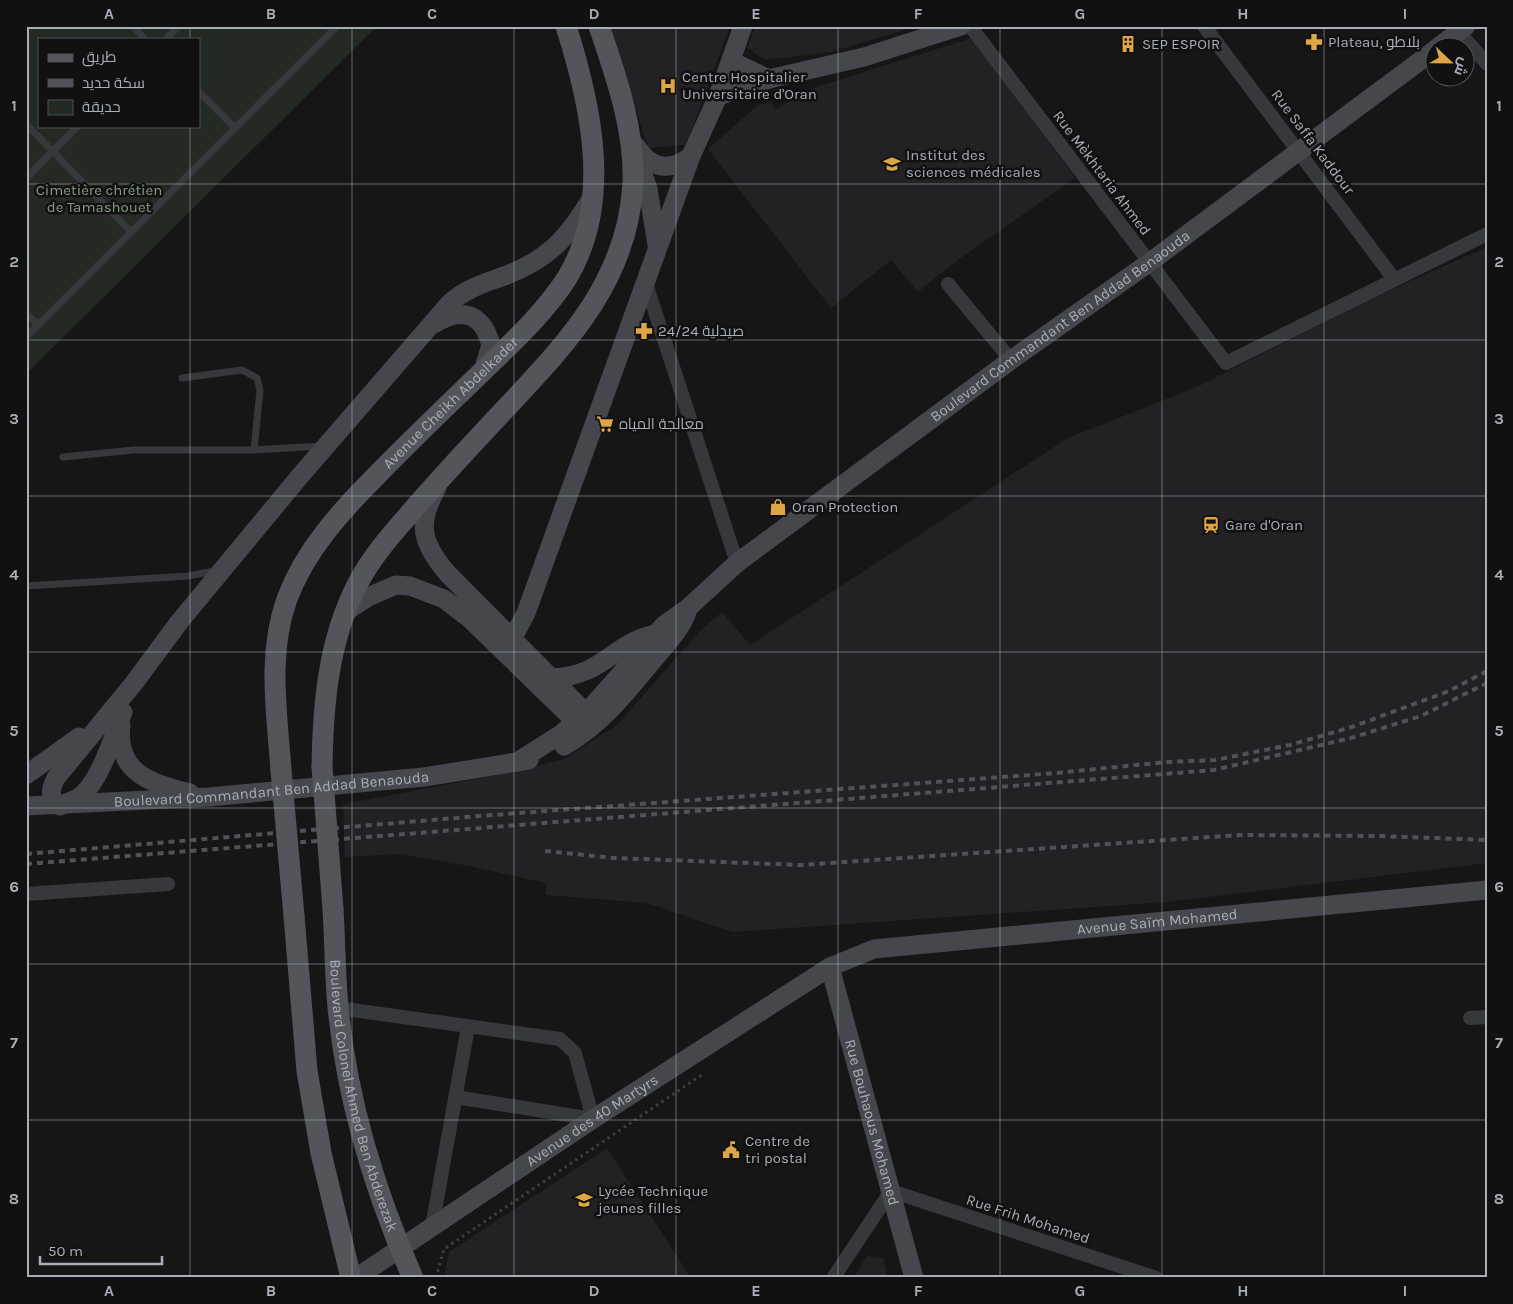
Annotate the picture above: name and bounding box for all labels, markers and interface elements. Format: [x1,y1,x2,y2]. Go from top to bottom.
text: A [104,4,114,23]
text: B [266,4,276,23]
text: C [427,4,437,23]
text: D [589,4,600,23]
text: E [751,4,761,23]
text: F [914,4,923,23]
text: G [1075,4,1085,23]
text: H [1237,4,1249,23]
text: I [1403,4,1407,23]
pharmacy icon: Plateau, بلاطو [1304,32,1324,52]
place label: Plateau, بلاطو [1328,33,1420,51]
building icon: SEP ESPOIR [1118,34,1138,54]
place label: SEP ESPOIR [1142,35,1220,53]
legend [38,38,200,128]
north arrow [1426,38,1476,88]
text: طريق [82,48,116,67]
text: ش [1450,55,1473,78]
place label: Centre Hospitalier Universitaire d'Oran [682,68,817,103]
text: سكة حديد [82,74,145,92]
hospital icon: Centre Hospitalier Universitaire d'Oran [658,76,678,96]
street label: Rue Saffa Kaddour [1268,86,1359,199]
text: 1 [11,96,17,115]
text: 1 [1496,96,1502,115]
text: حديقة [82,98,121,116]
street label: Rue Mèkhtaria Ahmed [1049,107,1155,239]
place label: Institut des sciences médicales [906,146,1041,181]
school or university icon: Institut des sciences médicales [882,154,902,174]
park label: Cimetière chrétien de Tamashouet [36,181,162,216]
street label: Boulevard Commandant Ben Addad Benaouda [927,226,1194,426]
text: 2 [9,252,19,271]
text: 2 [1494,252,1504,271]
pharmacy icon: صيدلية 24/24 [634,321,654,341]
place label: صيدلية 24/24 [658,322,744,340]
street label: Avenue Cheikh Abdelkader [379,333,522,473]
text: 3 [9,409,19,428]
text: 3 [1494,409,1504,428]
supermarket icon: معالجة المياه [595,414,615,434]
place label: معالجة المياه [619,415,704,433]
shop icon: Oran Protection [768,497,788,517]
place label: Oran Protection [792,498,898,516]
station icon: Gare d'Oran [1201,515,1221,535]
place label: Gare d'Oran [1225,516,1303,534]
text: 4 [9,565,19,584]
text: 4 [1494,565,1504,584]
text: 5 [9,721,19,740]
text: 5 [1494,721,1504,740]
street label: Boulevard Commandant Ben Addad Benaouda [113,767,430,811]
text: 6 [9,877,19,896]
text: 6 [1494,877,1504,896]
street label: Avenue Saïm Mohamed [1076,905,1238,938]
street label: Boulevard Colonel Ahmed Ben Abderezak [326,959,402,1234]
text: 7 [10,1033,18,1052]
text: 7 [1495,1033,1503,1052]
street label: Rue Bouhaous Mohamed [841,1037,903,1207]
street label: Avenue des 40 Martyrs [523,1071,662,1170]
place label: Centre de tri postal [745,1132,810,1167]
public building icon: Centre de tri postal [721,1140,741,1160]
place label: Lycée Technique jeunes filles [596,1182,708,1217]
text: 8 [9,1189,19,1208]
text: 8 [1494,1189,1504,1208]
school or university icon: Lycée Technique jeunes filles [574,1190,594,1210]
street label: Rue Frih Mohamed [964,1191,1092,1247]
scale bar [40,1234,162,1266]
text: 50 m [48,1242,83,1260]
text: A [104,1281,114,1300]
text: B [266,1281,276,1300]
text: C [427,1281,437,1300]
text: D [589,1281,600,1300]
text: E [751,1281,761,1300]
text: F [914,1281,923,1300]
text: G [1075,1281,1085,1300]
text: H [1237,1281,1249,1300]
text: I [1403,1281,1407,1300]

